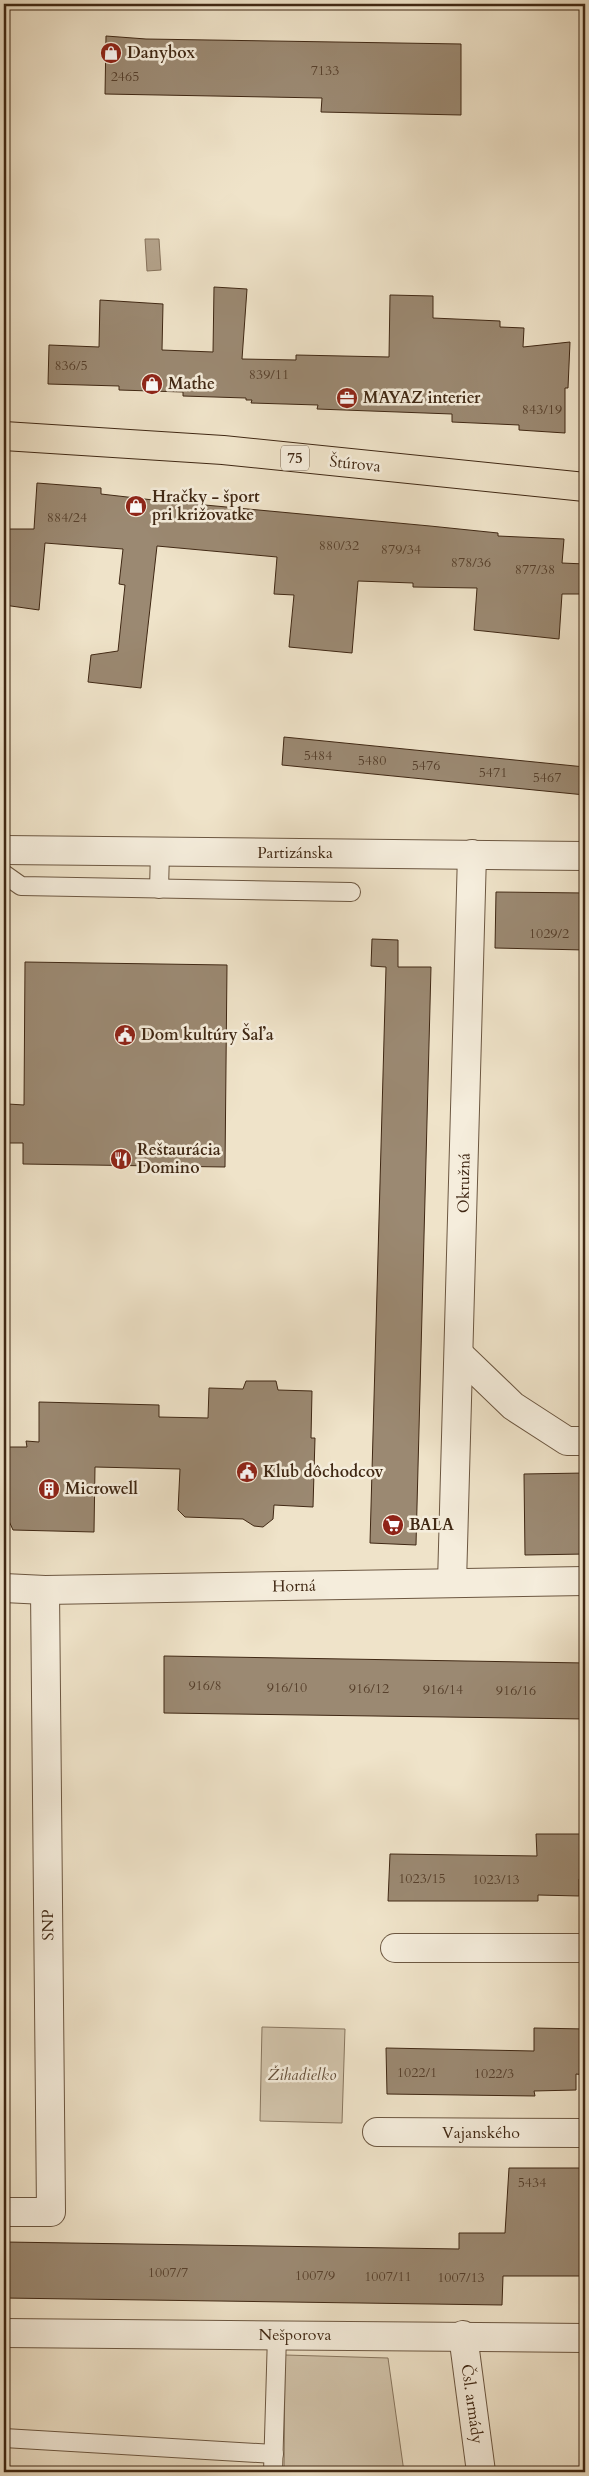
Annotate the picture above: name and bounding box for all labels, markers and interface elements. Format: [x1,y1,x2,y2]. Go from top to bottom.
shop icon: Danybox [99,41,123,65]
place label: Danybox [127,42,196,64]
house number: 7133 [311,61,339,80]
house number: 2465 [111,67,139,86]
house number: 836/5 [54,356,88,375]
house number: 839/11 [249,365,289,384]
shop icon: Mathe [140,372,164,396]
place label: Mathe [168,373,215,395]
office icon: MAYAZ interier [335,386,359,410]
place label: MAYAZ interier [363,387,481,409]
house number: 843/19 [522,400,562,419]
road number: 75 [281,446,309,470]
street label: Štúrova [328,450,382,478]
place label: Hračky - šport pri križovatke [152,486,260,526]
shop icon: Hračky - šport pri križovatke [124,494,148,518]
house number: 884/24 [47,508,87,527]
house number: 880/32 [319,536,359,555]
house number: 879/34 [381,540,421,559]
house number: 878/36 [451,553,491,572]
house number: 877/38 [515,560,555,579]
house number: 5484 [304,746,332,765]
house number: 5480 [358,751,386,770]
house number: 5476 [412,756,440,775]
house number: 5471 [479,763,507,782]
house number: 5467 [533,768,561,787]
street label: Partizánska [257,842,333,864]
house number: 1029/2 [529,924,569,943]
place label: Dom kultúry Šaľa [141,1022,274,1046]
public building icon: Dom kultúry Šaľa [113,1023,137,1047]
place label: Reštaurácia Domino [137,1139,221,1179]
restaurant icon: Reštaurácia Domino [109,1147,133,1171]
street label: Okružná [452,1153,476,1213]
public building icon: Klub dôchodcov [235,1460,259,1484]
place label: Klub dôchodcov [263,1461,384,1483]
building icon: Microwell [37,1477,61,1501]
place label: Microwell [65,1478,138,1500]
supermarket icon: BALA [381,1513,405,1537]
place label: BALA [409,1514,454,1536]
street label: Horná [272,1575,316,1597]
house number: 916/8 [188,1676,222,1695]
house number: 916/10 [267,1678,307,1697]
house number: 916/12 [349,1679,389,1698]
house number: 916/14 [423,1680,463,1699]
house number: 916/16 [496,1681,536,1700]
house number: 1023/15 [398,1869,446,1888]
house number: 1023/13 [472,1870,520,1889]
street label: SNP [37,1909,59,1941]
house number: 1022/1 [397,2063,437,2082]
park label: Žihadielko [268,2064,337,2086]
house number: 1022/3 [474,2064,514,2083]
street label: Vajanského [442,2122,520,2144]
house number: 5434 [518,2173,546,2192]
house number: 1007/7 [148,2263,188,2282]
house number: 1007/9 [295,2266,335,2285]
house number: 1007/11 [364,2267,412,2286]
house number: 1007/13 [437,2268,485,2287]
street label: Nešporova [259,2324,332,2346]
street label: Čsl. armády [456,2363,489,2446]

